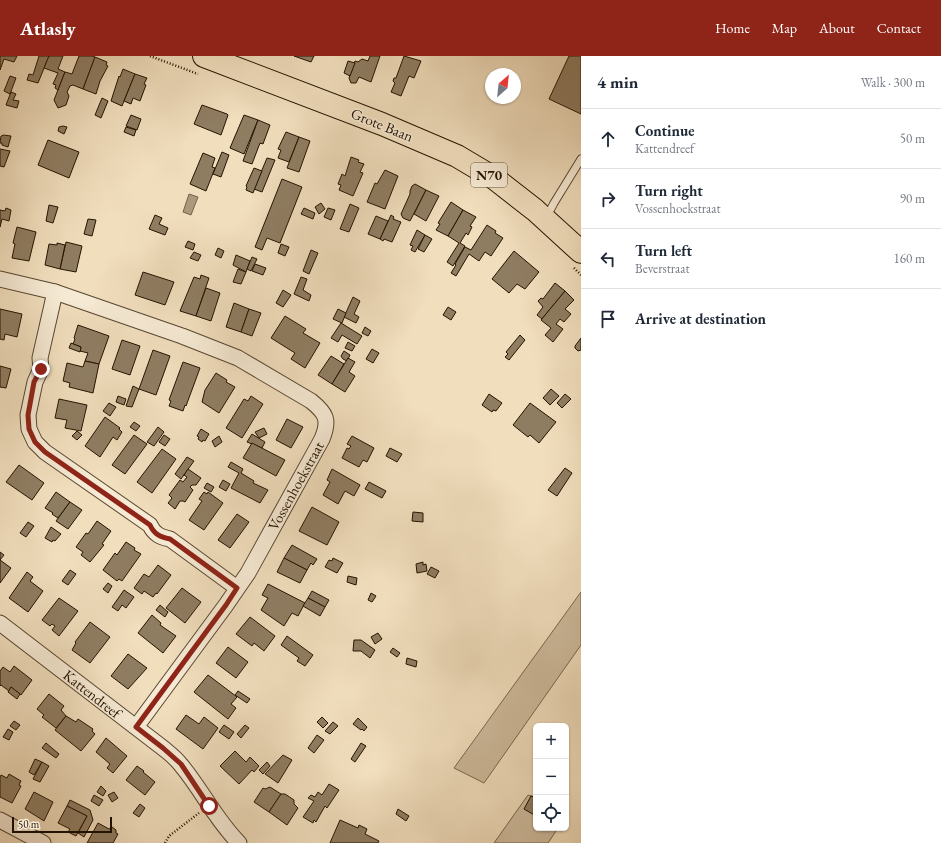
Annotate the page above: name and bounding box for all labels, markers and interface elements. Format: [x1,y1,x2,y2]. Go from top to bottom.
text: Atlasly [20,16,76,41]
text: Home [715,19,750,37]
text: Map [772,19,797,37]
text: About [819,19,855,37]
text: Contact [877,19,921,37]
north arrow [485,68,521,104]
text: 4 min [597,71,638,93]
text: Walk · 300 m [861,74,925,91]
street label: Grote Baan [348,103,416,146]
text: Continue [635,121,695,140]
icon: ahead [597,128,619,150]
text: 50 m [900,130,925,147]
text: Kattendreef [635,140,694,157]
road number: N70 [471,163,507,187]
text: Turn right [635,181,703,200]
icon: right [597,188,619,210]
text: 90 m [900,190,925,207]
text: Vossenhoekstraat [635,200,721,217]
text: Turn left [635,241,692,260]
icon: left [597,248,619,270]
text: 160 m [894,250,925,267]
text: Beverstraat [635,260,690,277]
icon: arrive [597,308,619,330]
text: Arrive at destination [635,309,766,328]
route end [32,360,50,378]
street label: Vossenhoekstraat [263,438,328,534]
street label: Kattendreef [60,665,127,723]
map controls [533,723,569,831]
button: + [533,723,569,759]
button: − [533,759,569,795]
button: locate [533,795,569,831]
route start [200,797,218,815]
scale bar [12,815,112,834]
text: 50 m [18,817,39,831]

